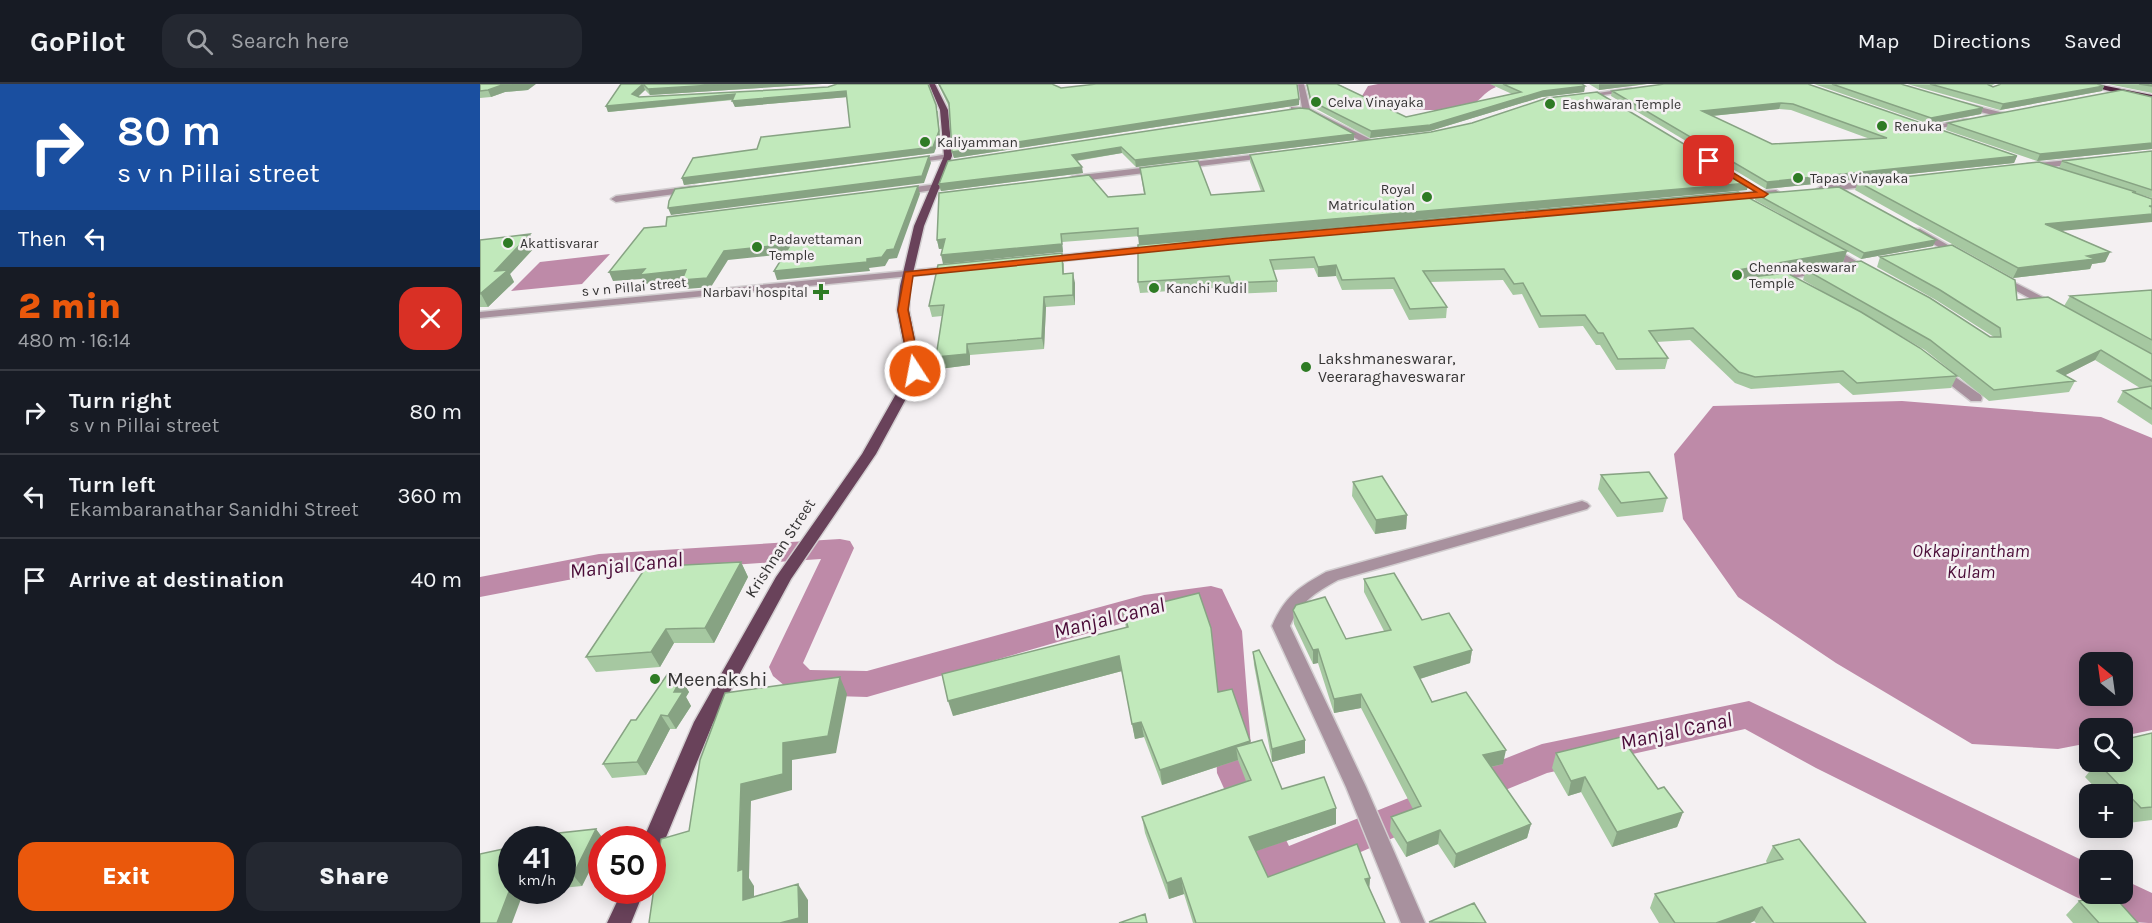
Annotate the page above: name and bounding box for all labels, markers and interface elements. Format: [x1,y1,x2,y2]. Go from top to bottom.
search box [162,14,582,68]
text: GoPilot [30,25,126,58]
icon: search [183,25,216,58]
text: Search here [231,28,349,54]
text: Map [1858,29,1899,53]
text: Directions [1932,29,2031,53]
text: Saved [2064,29,2122,53]
place label: Celva Vinayaka [1328,94,1424,111]
marker: Celva Vinayaka [1309,95,1323,109]
place label: Eashwaran Temple [1562,96,1681,113]
marker: Eashwaran Temple [1543,97,1557,111]
text: 80 m [117,106,221,156]
icon: right [18,108,96,186]
place label: Renuka [1894,118,1942,135]
marker: Renuka [1875,119,1889,133]
place label: Kaliyamman [937,134,1018,151]
marker: Kaliyamman [918,135,932,149]
pin [1683,135,1734,186]
icon: arrive [1692,144,1725,177]
text: s v n Pillai street [117,157,320,189]
place label: Tapas Vinayaka [1810,170,1908,187]
marker: Tapas Vinayaka [1791,171,1805,185]
place label: Royal Matriculation [1328,181,1415,214]
marker: Royal Matriculation [1420,190,1434,204]
icon: left [79,222,112,255]
text: Then [18,226,67,252]
place label: Padavettaman Temple [769,231,862,264]
place label: Akattisvarar [520,235,599,252]
marker: Akattisvarar [501,236,515,250]
marker: Padavettaman Temple [750,240,764,254]
place label: Chennakeswarar Temple [1749,259,1857,292]
marker: Chennakeswarar Temple [1730,268,1744,282]
street label: s v n Pillai street [581,274,687,300]
place label: Kanchi Kudil [1166,280,1247,297]
marker: Kanchi Kudil [1147,281,1161,295]
marker: Narbavi hospital [812,283,830,301]
place label: Narbavi hospital [702,284,808,301]
text: 2 min [18,285,121,327]
button: close [399,287,462,350]
text: 480 m · 16:14 [18,329,130,352]
position arrow [883,339,947,403]
place label: Lakshmaneswarar, Veeraraghaveswarar [1318,349,1465,386]
marker: Lakshmaneswarar, Veeraraghaveswarar [1299,360,1313,374]
text: Turn right [69,388,172,414]
icon: right [18,396,51,429]
text: 80 m [410,399,462,425]
text: s v n Pillai street [69,414,219,437]
text: Turn left [69,472,156,498]
icon: left [18,480,51,513]
text: 360 m [398,483,462,509]
street label: Krishnan Street [741,495,819,601]
text: Ekambaranathar Sanidhi Street [69,498,359,521]
water label: Okkapirantham Kulam [1912,540,2030,583]
water label: Manjal Canal [568,547,684,583]
icon: arrive [18,564,51,597]
text: Arrive at destination [69,567,284,593]
text: 40 m [411,567,462,593]
water label: Manjal Canal [1051,593,1167,643]
north arrow [2079,652,2133,706]
map controls [2079,652,2133,904]
place label: Meenakshi [667,668,767,691]
marker: Meenakshi [648,672,662,686]
water label: Manjal Canal [1618,707,1734,755]
button: search [2079,718,2133,772]
button: + [2079,784,2133,838]
speed limit sign: 50 [588,826,666,904]
text: 41 [523,840,551,876]
button: Exit [18,842,234,911]
button: Share [246,842,462,911]
button: − [2079,850,2133,904]
text: km/h [518,871,556,889]

